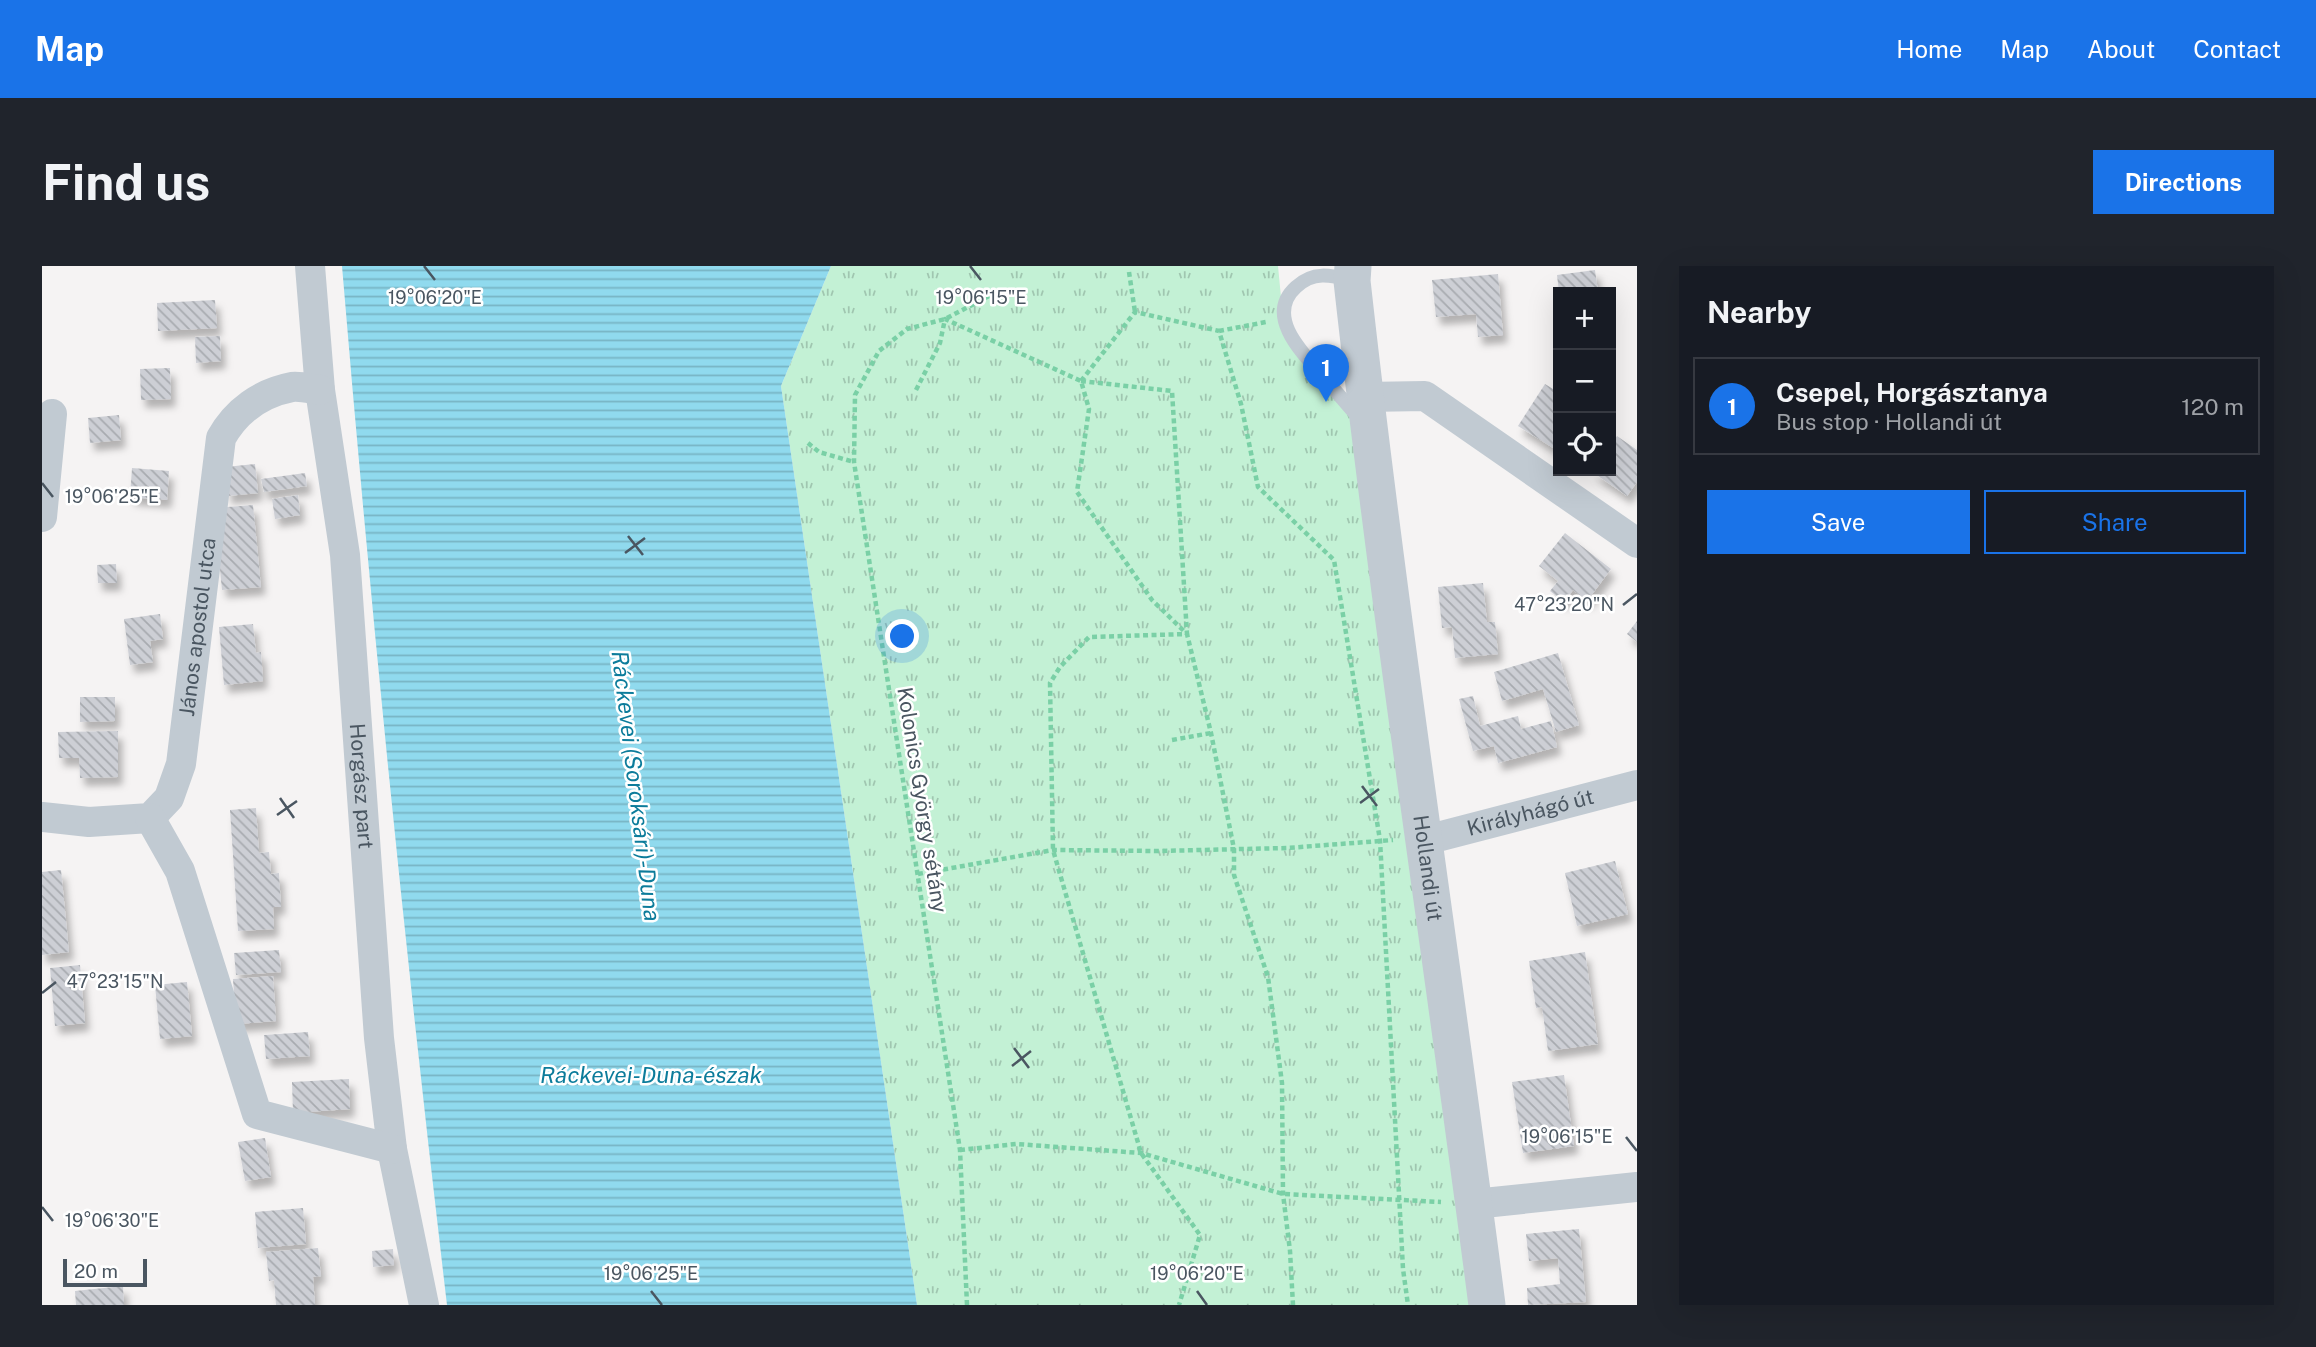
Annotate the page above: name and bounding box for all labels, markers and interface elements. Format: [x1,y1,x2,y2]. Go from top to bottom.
text: Map [35,30,104,68]
text: Home [1896,35,1962,63]
text: Map [2000,35,2049,63]
text: About [2087,35,2155,63]
text: Contact [2193,35,2281,63]
button: Directions [2093,150,2274,214]
text: Find us [42,153,210,211]
text: 19°06'20"E [388,287,482,308]
text: 19°06'15"E [935,287,1027,308]
map controls [1553,287,1616,476]
button: + [1553,287,1616,350]
text: Nearby [1707,294,1811,330]
pin: 1 [1303,344,1349,402]
button: − [1553,350,1616,413]
text: Csepel, Horgásztanya [1776,377,2048,408]
text: 1 [1727,393,1737,420]
text: 120 m [2181,393,2244,420]
text: Bus stop · Hollandi út [1776,408,2002,435]
button: locate [1553,413,1616,476]
text: 19°06'25"E [65,486,159,507]
button: Save [1707,490,1970,554]
button: Share [1984,490,2246,554]
street label: János apostol utca [174,536,221,718]
text: 47°23'20"N [1514,594,1614,615]
your location [885,619,919,653]
water label: Ráckevei (Soroksári)-Duna [606,649,667,923]
street label: Kolonics György sétány [892,685,953,914]
street label: Horgász part [345,722,379,850]
street label: Királyhágó út [1464,784,1596,841]
street label: Hollandi út [1408,813,1448,923]
text: 47°23'15"N [66,971,164,992]
water label: Ráckevei-Duna-észak [540,1061,763,1088]
text: 19°06'15"E [1521,1126,1613,1147]
text: 19°06'30"E [65,1210,159,1231]
scale bar [63,1256,147,1288]
text: 20 m [74,1260,118,1282]
text: 19°06'25"E [604,1263,698,1284]
text: 19°06'20"E [1150,1263,1244,1284]

